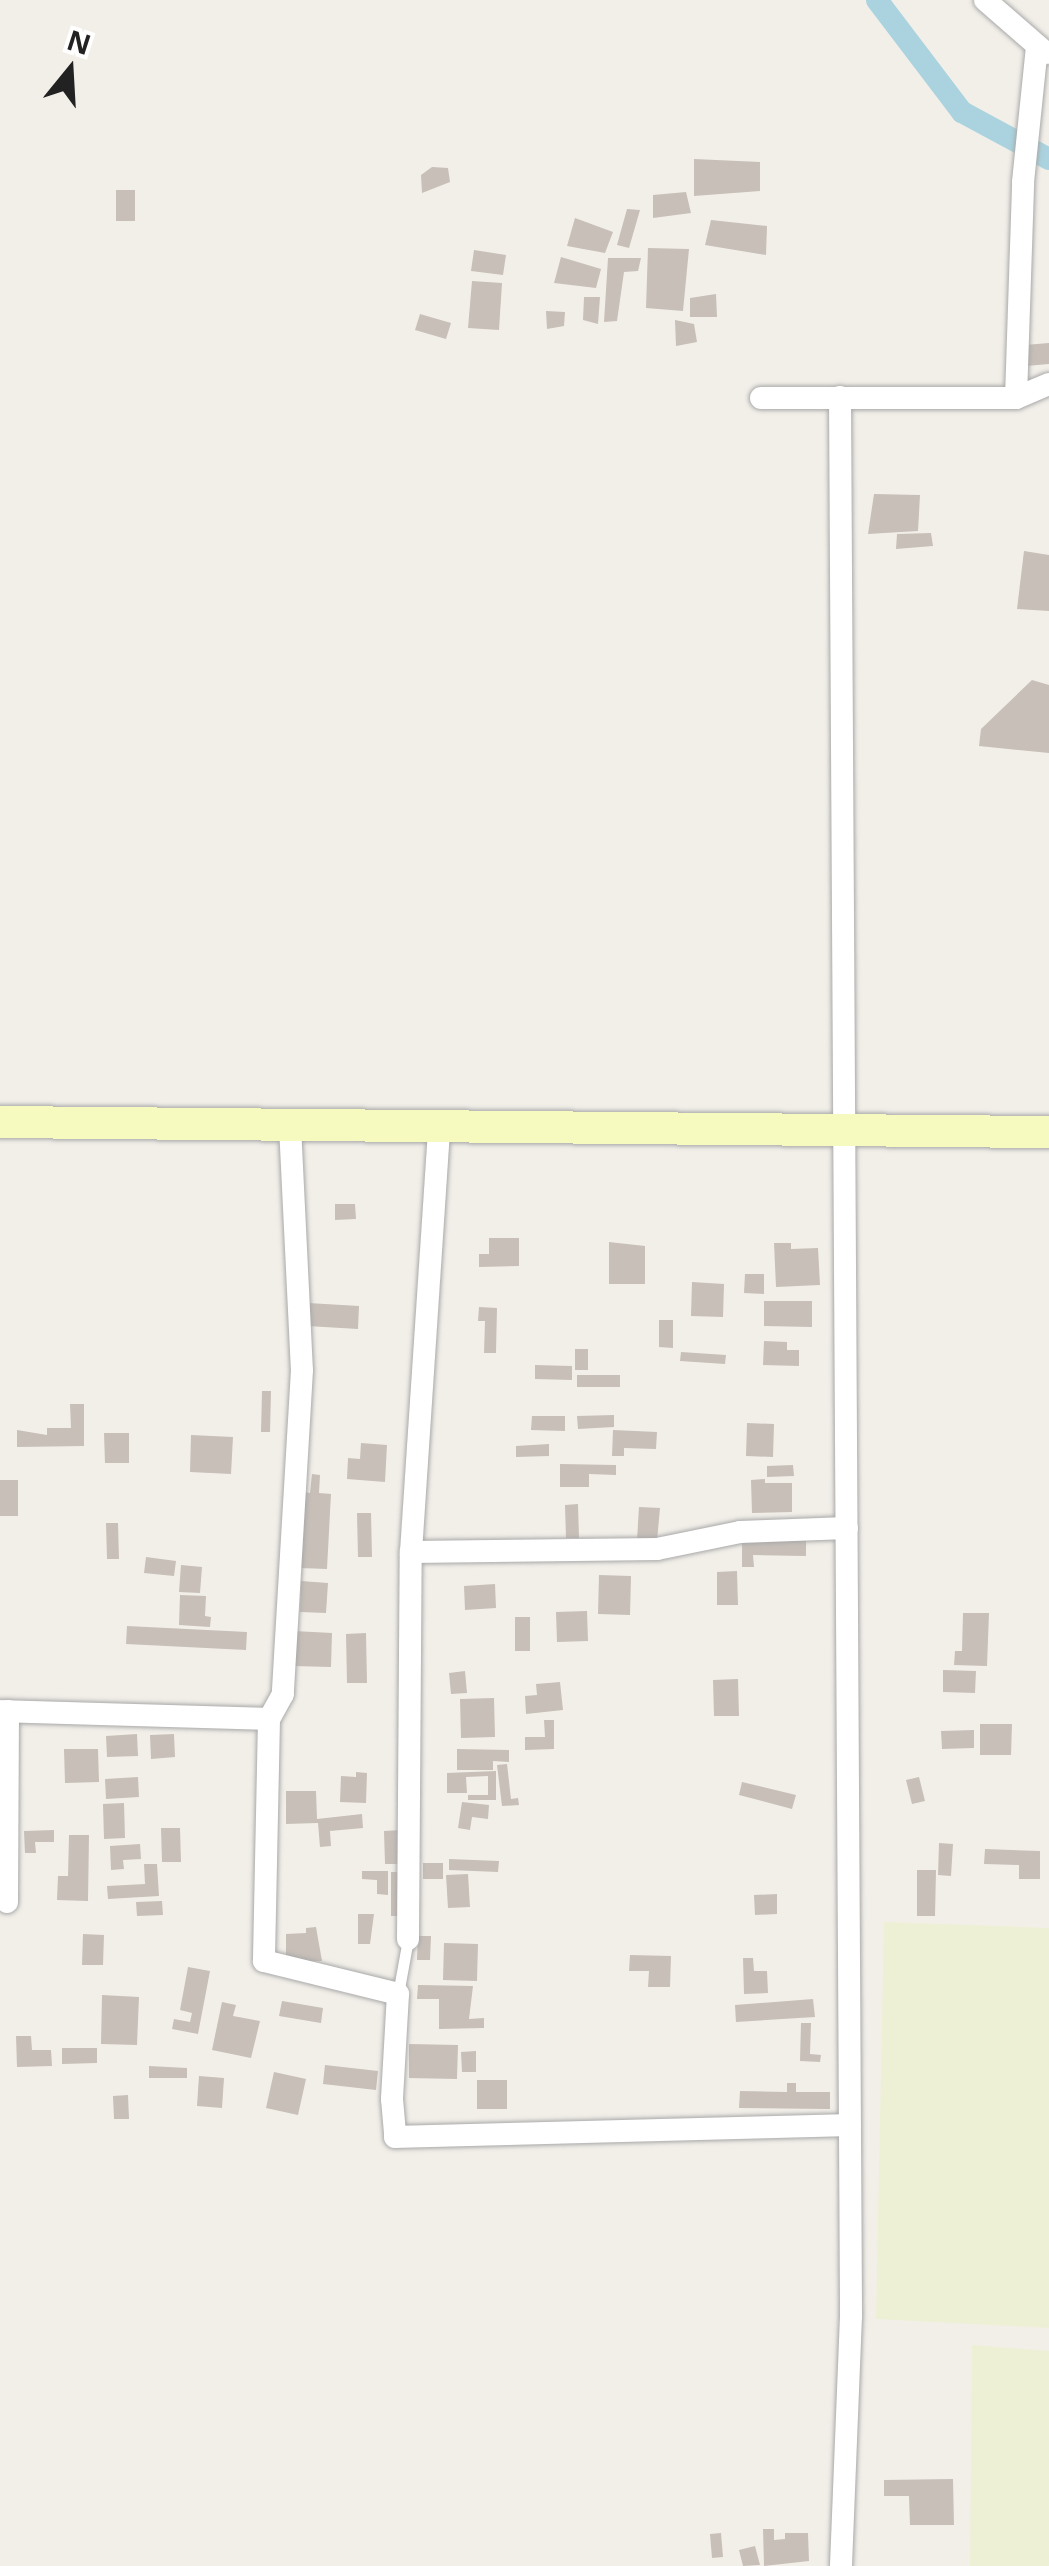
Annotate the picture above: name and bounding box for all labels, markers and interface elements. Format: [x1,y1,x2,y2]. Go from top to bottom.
north arrow [20,20,120,120]
text: N [63,20,96,63]

